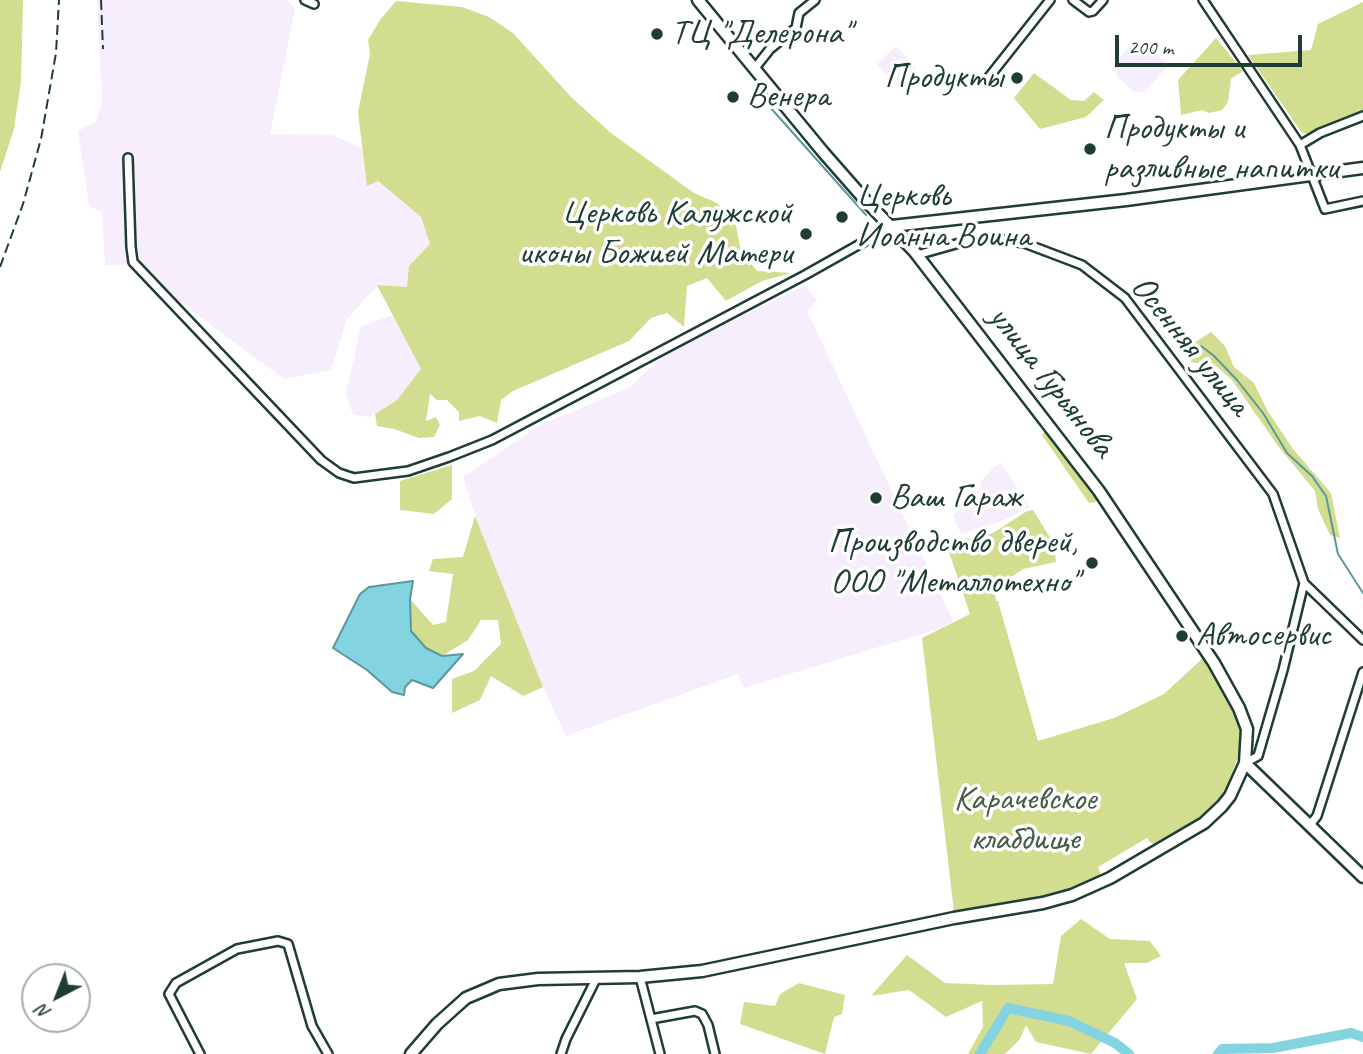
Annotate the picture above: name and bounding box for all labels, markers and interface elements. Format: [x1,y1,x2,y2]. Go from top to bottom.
place label: ТЦ "Делерона" [671,13,851,55]
scale bar [1118,21,1305,65]
marker: ТЦ "Делерона" [649,26,665,42]
text: 200 m [1128,34,1173,60]
place label: Продукты [884,57,1003,99]
marker: Продукты [1009,70,1025,86]
place label: Венера [747,76,830,118]
marker: Венера [725,89,741,105]
place label: Продукты и разливные напитки [1104,108,1338,190]
marker: Продукты и разливные напитки [1082,141,1098,157]
place label: Церковь Иоанна Воина [856,176,1031,258]
place label: Церковь Калужской иконы Божией Матери [519,193,792,275]
marker: Церковь Иоанна Воина [834,209,850,225]
marker: Церковь Калужской иконы Божией Матери [798,226,814,242]
street label: Осенняя улица [1121,267,1259,425]
street label: улица Гурьянова [979,298,1123,466]
place label: Ваш Гараж [890,477,1021,519]
marker: Ваш Гараж [868,490,884,506]
place label: Производство дверей, ООО "Металлотехно" [828,522,1078,604]
marker: Производство дверей, ООО "Металлотехно" [1084,555,1100,571]
place label: Автосервис [1196,615,1331,657]
marker: Автосервис [1174,628,1190,644]
park label: Карачевское клабдище [954,779,1096,861]
north arrow [21,963,91,1033]
text: N [31,999,56,1025]

